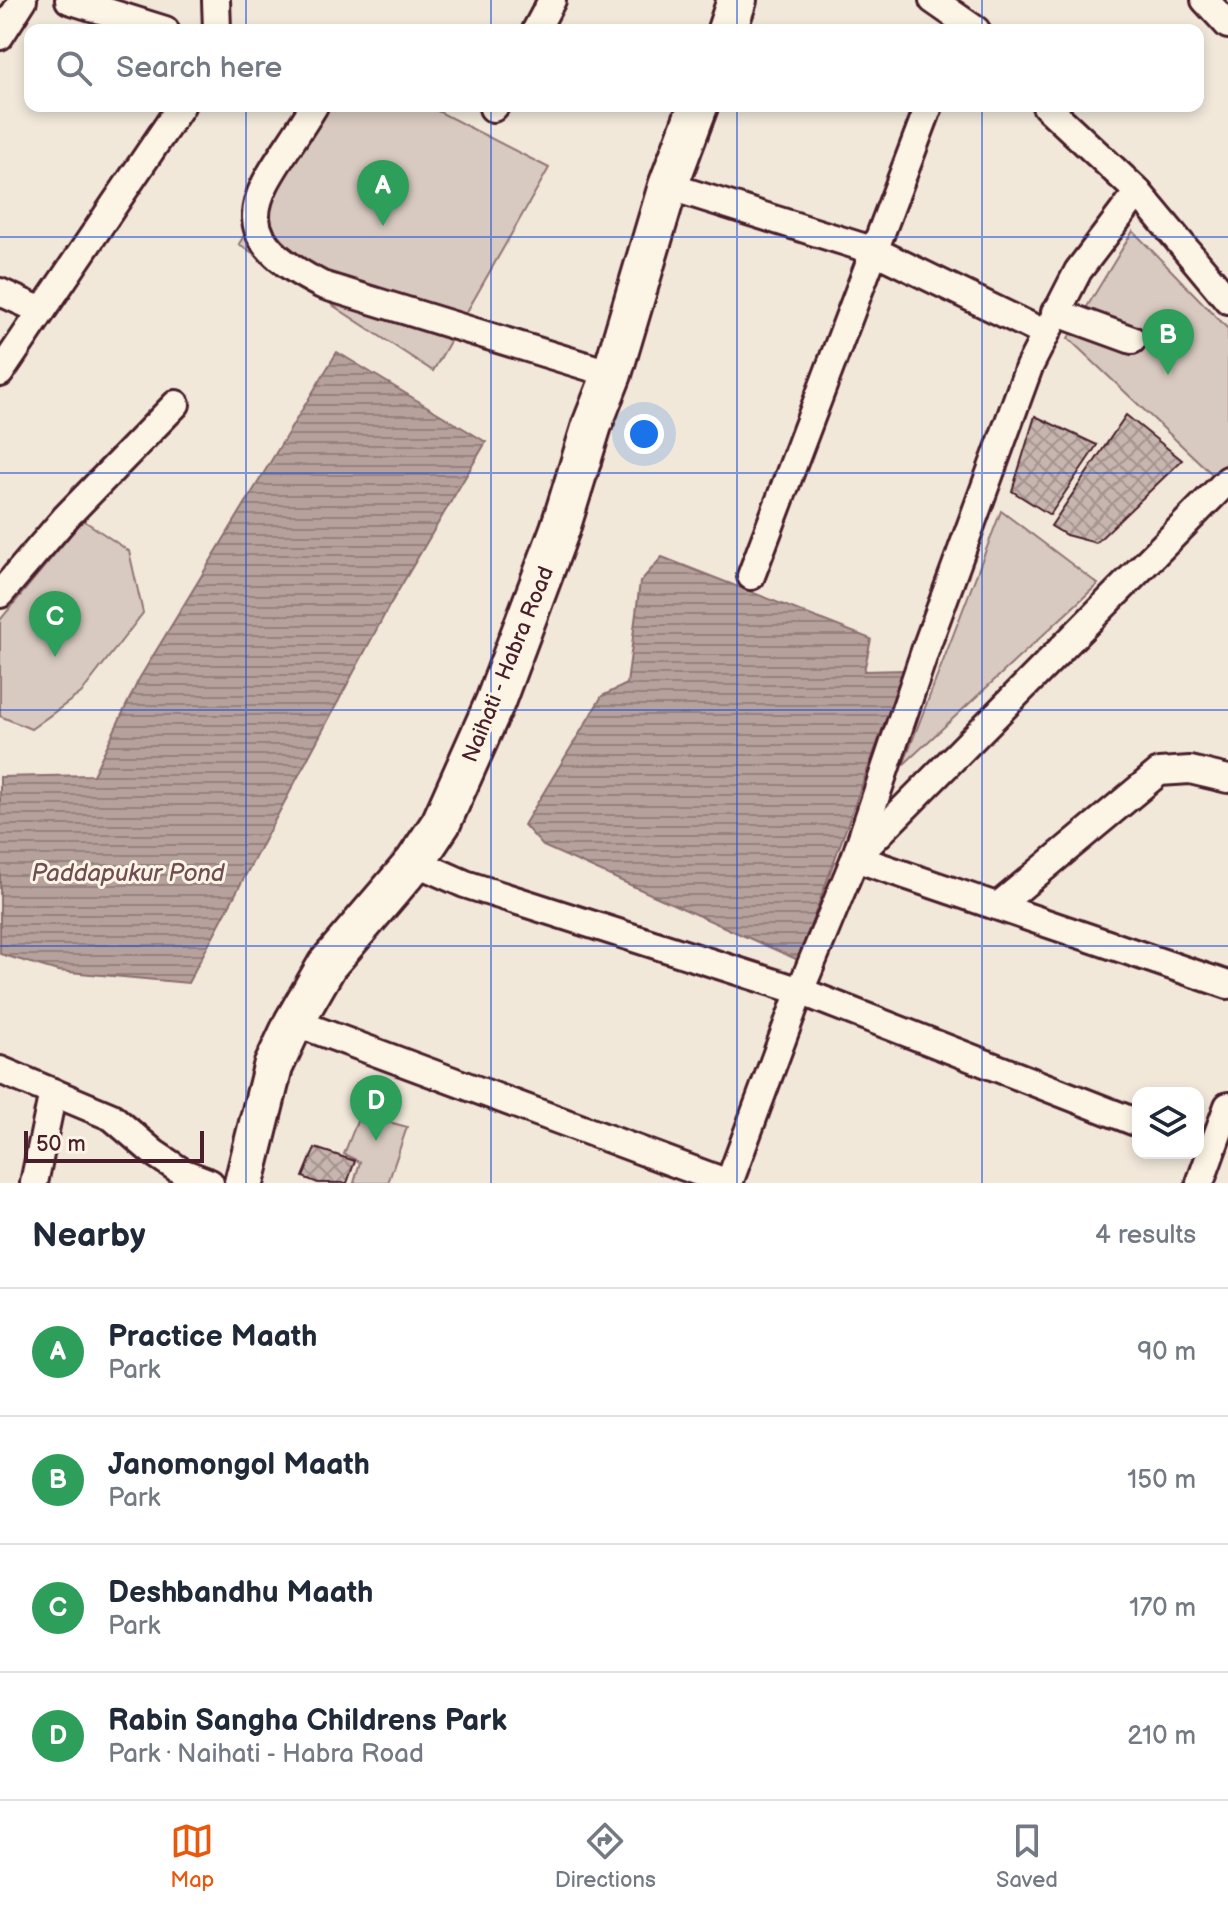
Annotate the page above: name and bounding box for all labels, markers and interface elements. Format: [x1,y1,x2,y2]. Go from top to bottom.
search box [24,24,1204,112]
icon: search [52,46,96,90]
text: Search here [116,50,282,86]
pin: A [357,160,409,226]
pin: B [1142,309,1194,375]
your location [624,414,664,454]
street label: Naihati - Habra Road [457,563,560,766]
pin: C [29,591,81,657]
water label: Paddapukur Pond [31,859,226,888]
pin: D [350,1075,402,1141]
map controls [1132,1087,1204,1159]
button: layers [1132,1087,1204,1159]
scale bar [24,1127,204,1163]
text: 50 m [36,1131,86,1158]
text: Nearby [32,1215,146,1256]
text: 4 results [1095,1220,1196,1251]
text: Practice Maath [108,1319,318,1355]
text: A [50,1337,66,1368]
text: 90 m [1137,1337,1196,1368]
text: Park [108,1355,160,1386]
text: Janomongol Maath [108,1447,370,1483]
text: B [49,1465,67,1496]
text: 150 m [1127,1465,1196,1496]
text: Park [108,1483,160,1514]
text: Deshbandhu Maath [108,1575,373,1611]
text: C [49,1593,67,1624]
text: 170 m [1129,1593,1196,1624]
text: Park [108,1611,160,1642]
text: Rabin Sangha Childrens Park [108,1703,507,1739]
text: D [49,1721,67,1752]
text: 210 m [1127,1721,1196,1752]
text: Park · Naihati - Habra Road [108,1739,424,1770]
tab: Map [170,1819,214,1894]
tab: Directions [555,1819,656,1894]
tab: Saved [996,1819,1058,1894]

